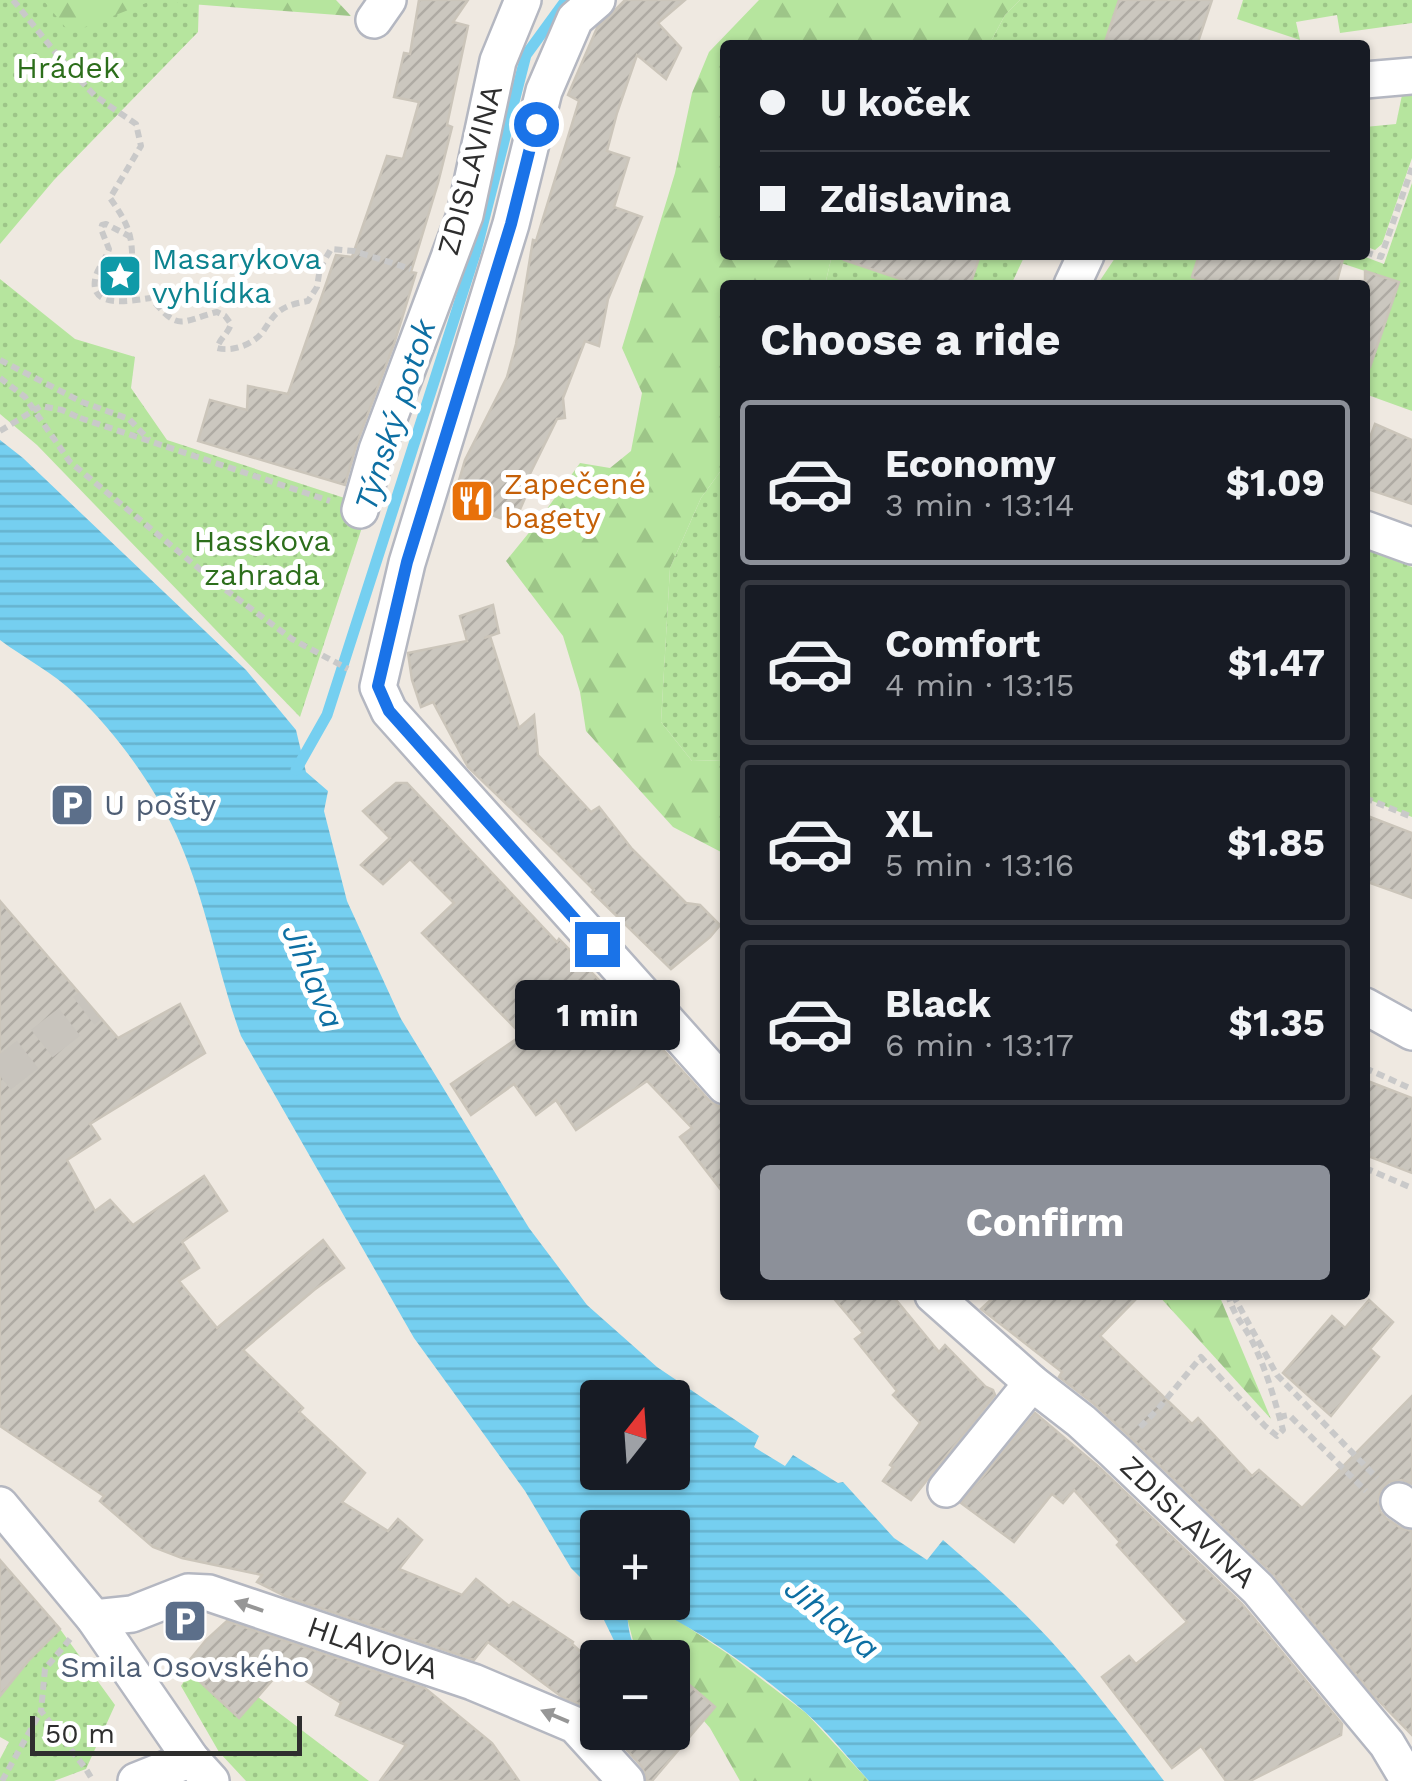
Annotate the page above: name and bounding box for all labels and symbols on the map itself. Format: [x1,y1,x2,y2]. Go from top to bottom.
park label: Hrádek [16,50,120,85]
street label: ZDISLAVINA [430,81,509,259]
route start [514,102,559,147]
place label: Masarykova vyhlídka [152,241,322,310]
place icon: Masarykova vyhlídka [97,253,143,299]
water label: Týnský potok [346,313,444,516]
place label: Zapečené bagety [504,466,646,535]
restaurant icon: Zapečené bagety [449,478,495,524]
park label: Hasskova zahrada [193,523,331,592]
parking icon: U pošty [49,782,95,828]
place label: U pošty [104,787,217,822]
water label: Jihlava [274,918,352,1034]
route end [575,922,620,967]
callout: 1 min [514,979,680,1049]
north arrow [580,1380,690,1490]
street label: ZDISLAVINA [1113,1448,1263,1595]
water label: Jihlava [777,1569,887,1667]
parking icon: Smila Osovského [162,1598,208,1644]
one-way arrow [234,1598,264,1613]
street label: HLAVOVA [303,1609,443,1686]
place label: Smila Osovského [61,1649,309,1684]
one-way arrow [540,1708,570,1724]
scale bar [30,1711,302,1756]

